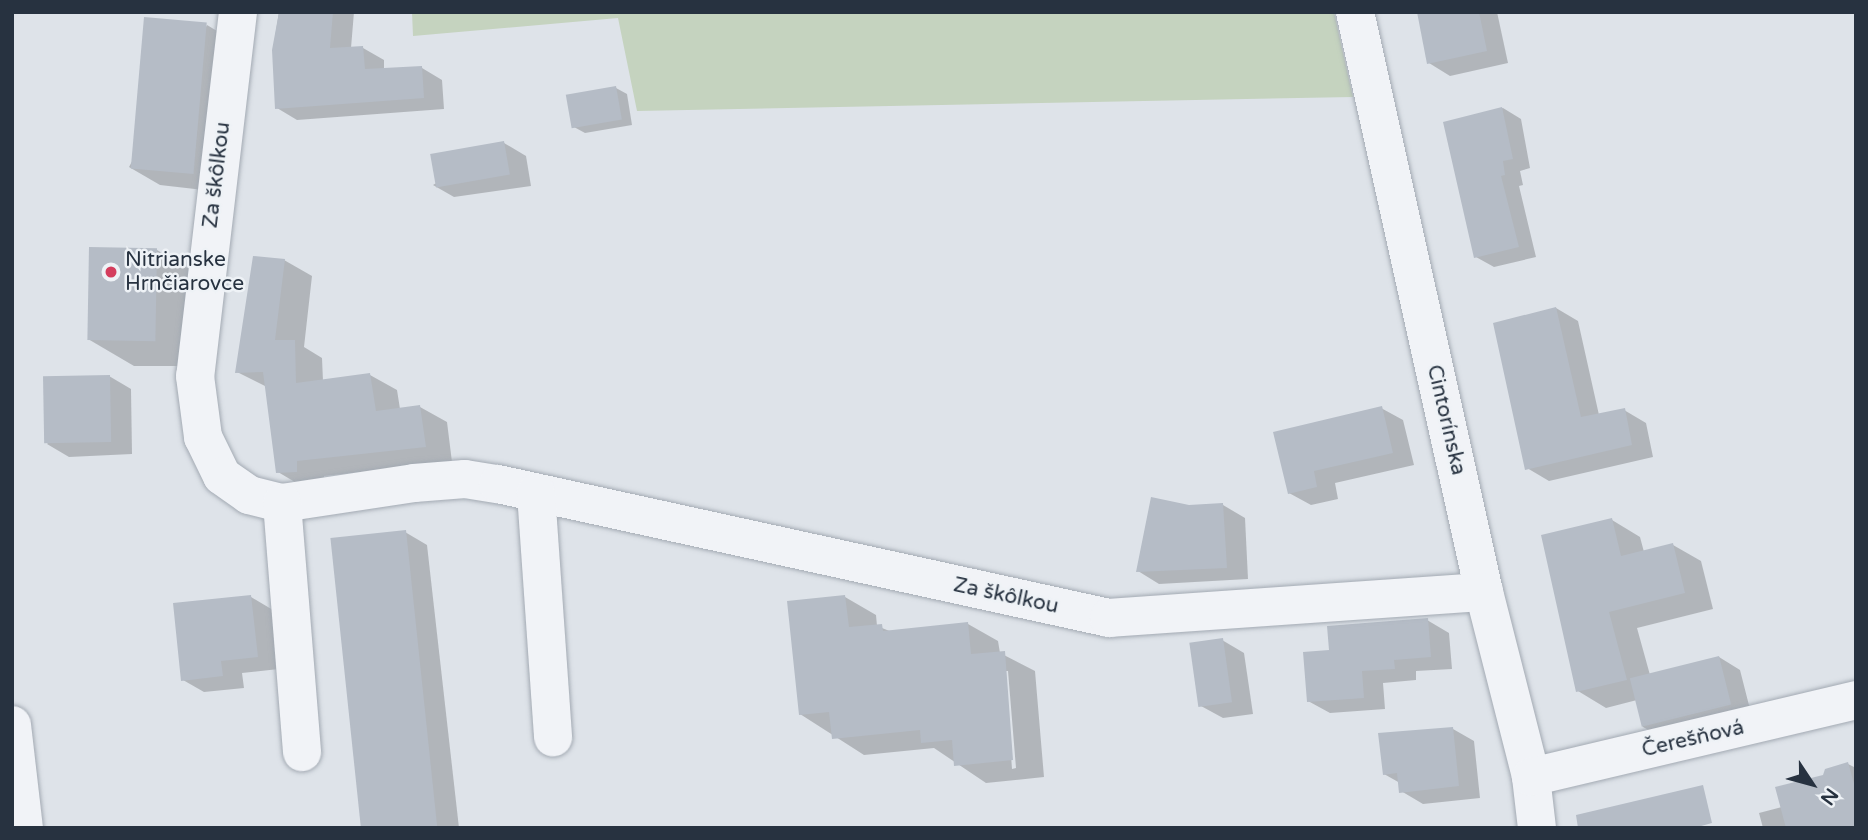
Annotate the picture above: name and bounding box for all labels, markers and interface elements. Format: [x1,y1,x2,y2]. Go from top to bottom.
street label: Za škôlkou [198,120,236,230]
place label: Nitrianske Hrnčiarovce [125,247,244,297]
marker: Nitrianske Hrnčiarovce [103,264,119,280]
street label: Cintorínska [1421,363,1471,477]
street label: Za škôlkou [951,573,1061,619]
street label: Čerešňová [1639,715,1747,763]
north arrow [1777,749,1847,819]
text: N [1816,784,1842,809]

